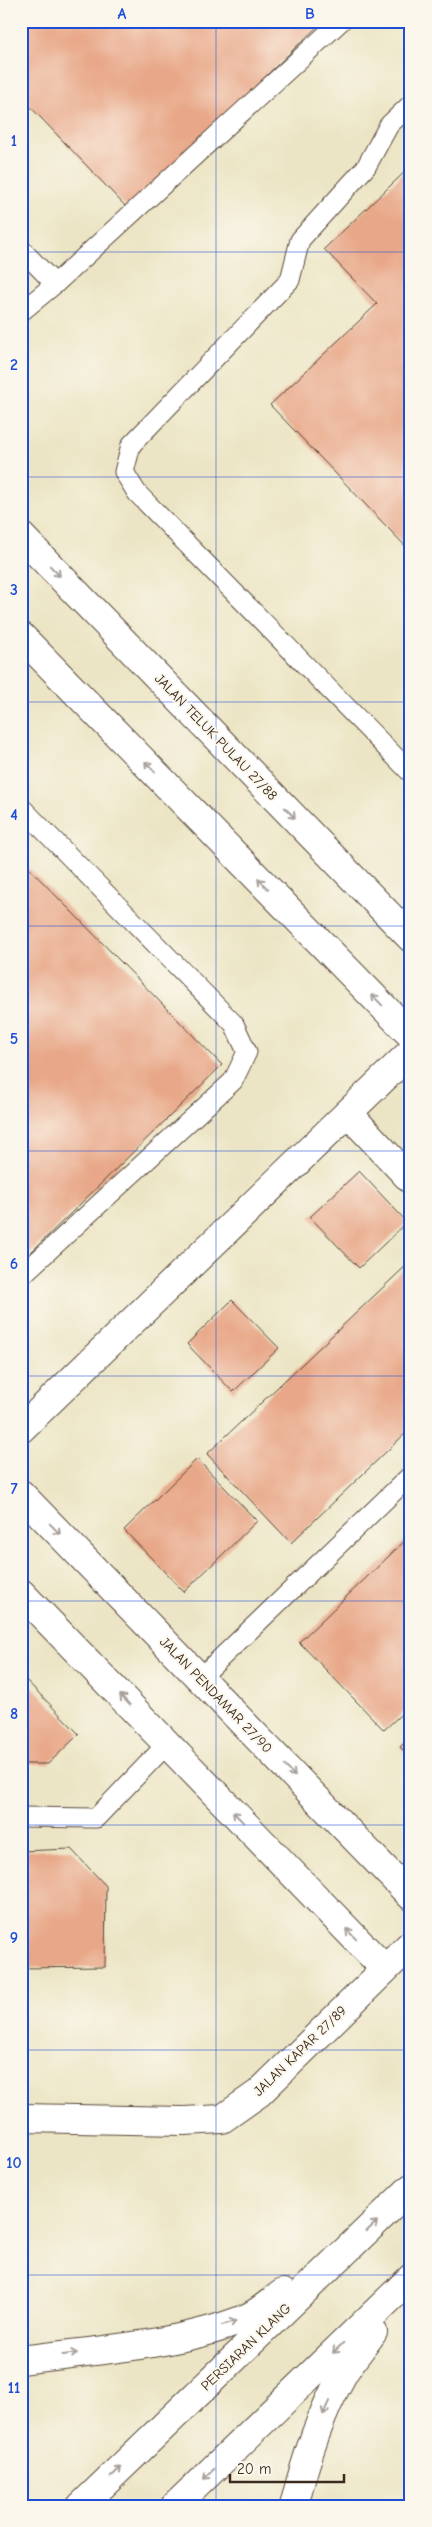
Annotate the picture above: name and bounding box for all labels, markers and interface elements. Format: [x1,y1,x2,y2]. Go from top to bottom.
text: A [118,5,127,23]
text: B [305,5,315,23]
text: 1 [11,132,17,150]
text: 2 [10,356,18,374]
one-way arrow [49,564,61,577]
text: 3 [10,581,18,599]
street label: JALAN TELUK PULAU 27/88 [151,670,281,804]
one-way arrow [144,761,156,774]
text: 4 [10,806,18,824]
one-way arrow [284,807,296,819]
one-way arrow [257,877,269,890]
one-way arrow [371,994,383,1006]
text: 5 [10,1030,18,1048]
text: 6 [10,1255,18,1273]
text: 7 [10,1480,18,1498]
one-way arrow [49,1523,61,1535]
street label: JALAN PENDAMAR 27/90 [156,1633,276,1757]
one-way arrow [119,1694,131,1707]
text: 8 [10,1705,18,1723]
one-way arrow [284,1765,296,1777]
one-way arrow [232,1811,244,1824]
one-way arrow [345,1928,357,1941]
text: 9 [10,1929,18,1947]
street label: JALAN KAPAR 27/89 [250,2002,350,2100]
text: 10 [6,2154,22,2172]
one-way arrow [365,2220,378,2232]
street label: PERSIARAN KLANG [197,2300,295,2394]
one-way arrow [221,2318,237,2328]
one-way arrow [332,2342,344,2354]
one-way arrow [61,2349,77,2359]
text: 11 [8,2379,20,2397]
one-way arrow [320,2400,330,2415]
scale bar [230,2452,343,2484]
text: 20 m [237,2460,271,2478]
one-way arrow [109,2466,122,2478]
one-way arrow [203,2467,215,2479]

